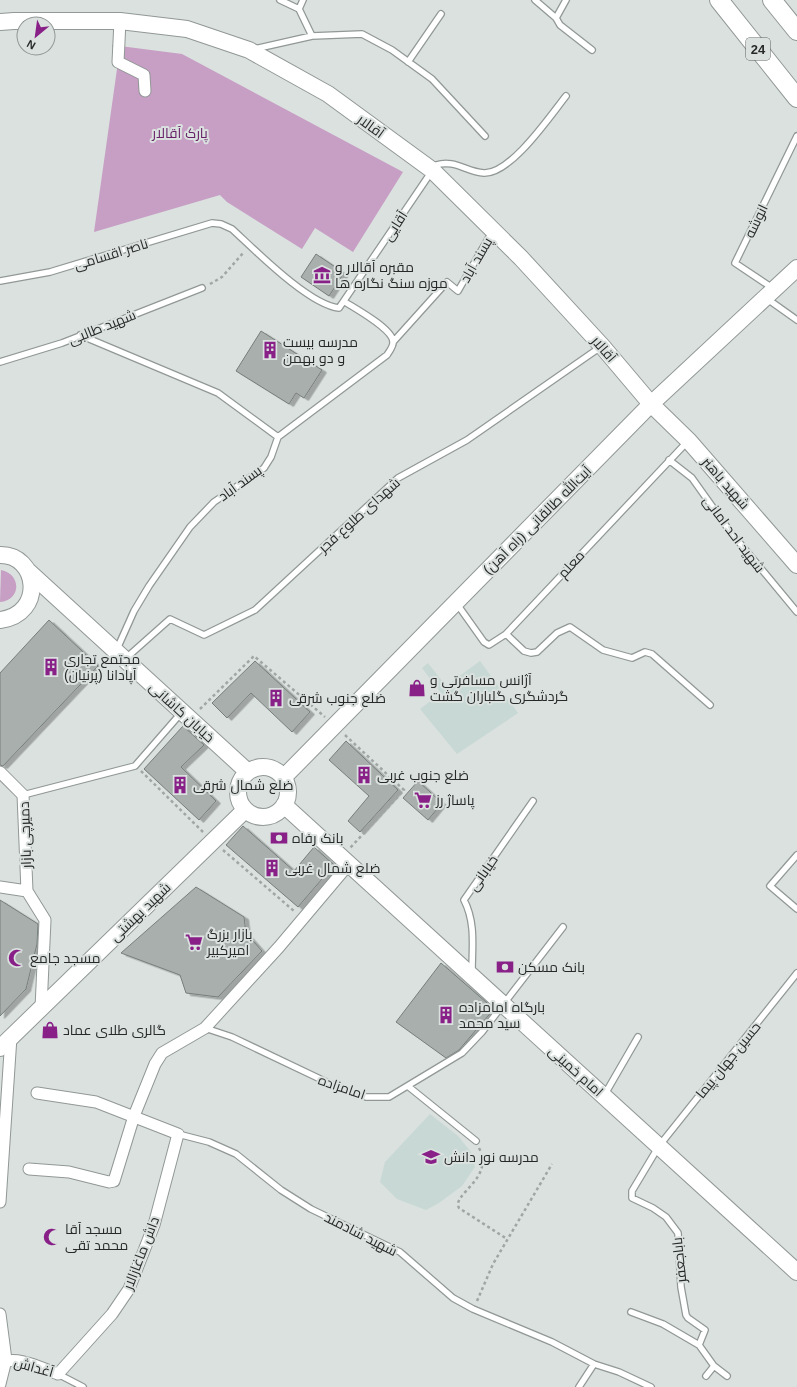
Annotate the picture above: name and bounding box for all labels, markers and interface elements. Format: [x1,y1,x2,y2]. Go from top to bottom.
north arrow [16,16,56,56]
text: N [25,38,38,52]
road number: 24 [746,38,770,60]
street label: آقالار [354,110,388,141]
park label: پارک آقالار [151,125,208,143]
street label: انوشه [741,202,771,240]
street label: آقایی [379,208,411,244]
street label: پسند آباد [457,234,497,287]
street label: ناصر اقسامی [72,235,150,273]
place label: مقبره آقالار و موزه سنگ نگاره ها [335,259,448,291]
museum icon: مقبره آقالار و موزه سنگ نگاره ها [312,265,332,285]
street label: شهید طالبی [66,306,138,348]
street label: آقالار [588,332,620,365]
place label: مدرسه بیست و دو بهمن [283,334,358,366]
building icon: مدرسه بیست و دو بهمن [260,340,280,360]
street label: شهید باهنر [698,453,753,512]
street label: پسند آباد [215,462,266,506]
street label: (راه آهن) آیت‌الله طالقانی [479,462,595,577]
street label: شهدای طلوع فجر [314,474,404,557]
street label: شهید احد امانی [700,492,768,576]
street label: معلم [554,547,589,582]
place label: مجتمع تجاری آپادانا (پرنیان) [64,651,140,685]
building icon: مجتمع تجاری آپادانا (پرنیان) [41,657,61,677]
place label: آژانس مسافرتی و گردشگری گلباران گشت [430,672,568,704]
shop icon: آژانس مسافرتی و گردشگری گلباران گشت [407,678,427,698]
street label: خیابان کاشانی [146,679,218,745]
building icon: ضلع جنوب شرقی [266,688,286,708]
place label: ضلع جنوب شرقی [289,690,386,707]
building icon: ضلع جنوب غربی [354,765,374,785]
place label: ضلع جنوب غربی [377,767,469,784]
building icon: ضلع شمال شرقی [170,775,190,795]
place label: ضلع شمال شرقی [193,777,294,794]
supermarket icon: پاساژ رز [413,790,433,810]
place label: پاساژ رز [435,792,475,810]
street label: دمیرچی بازار [16,801,36,870]
bank icon: بانک رفاه [269,828,289,848]
place label: بانک رفاه [292,830,343,846]
street label: خیابانی [465,852,501,894]
building icon: ضلع شمال غربی [262,858,282,878]
place label: ضلع شمال غربی [285,860,380,877]
street label: شهید بهشتی [106,879,174,945]
place label: بازار بزرگ امیرکبیر [206,926,252,958]
supermarket icon: بازار بزرگ امیرکبیر [184,932,204,952]
mosque icon: مسجد جامع [7,948,27,968]
place label: مسجد جامع [30,950,101,967]
bank icon: بانک مسکن [495,957,515,977]
place label: بانک مسکن [518,959,585,975]
place label: بارگاه امامزاده سید محمد [459,999,545,1031]
building icon: بارگاه امامزاده سید محمد [436,1005,456,1025]
street label: حسین جهان پیما [692,1019,765,1103]
shop icon: گالری طلای عماد [40,1020,60,1040]
place label: گالری طلای عماد [63,1022,166,1038]
street label: امام خمینی [544,1043,606,1101]
street label: امامزاده [316,1071,368,1103]
school or university icon: مدرسه نور دانش [421,1147,441,1167]
place label: مدرسه نور دانش [444,1149,539,1165]
street label: شهید شادمند [322,1209,400,1259]
street label: داش ماغازالار [119,1214,162,1293]
place label: مسجد آقا محمد تقی [65,1221,128,1253]
mosque icon: مسجد آقا محمد تقی [42,1227,62,1247]
street label: باباجعفر [669,1237,689,1284]
street label: آغداش [12,1354,56,1380]

